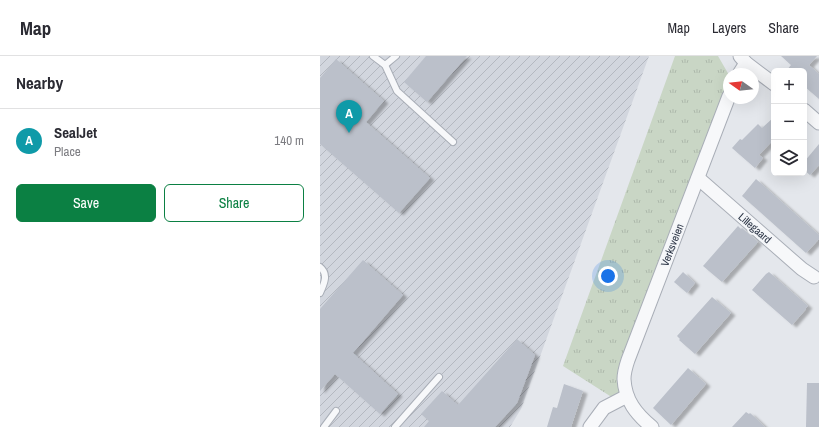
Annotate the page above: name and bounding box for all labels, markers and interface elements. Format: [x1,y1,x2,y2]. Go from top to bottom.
text: Map [20,15,51,41]
text: Map [668,19,690,37]
text: Layers [712,19,746,37]
text: Share [768,19,799,37]
north arrow [723,68,759,104]
map controls [771,68,807,176]
button: + [771,68,807,104]
text: Nearby [16,71,63,94]
pin: A [336,100,362,133]
button: − [771,104,807,140]
text: SealJet [54,122,97,143]
text: A [25,132,33,149]
text: 140 m [274,132,304,149]
button: layers [771,140,807,176]
text: Place [54,143,81,160]
button: Save [16,184,156,222]
button: Share [164,184,304,222]
street label: Lillegaard [735,210,775,246]
street label: Verksveien [657,222,687,268]
your location [598,266,618,286]

